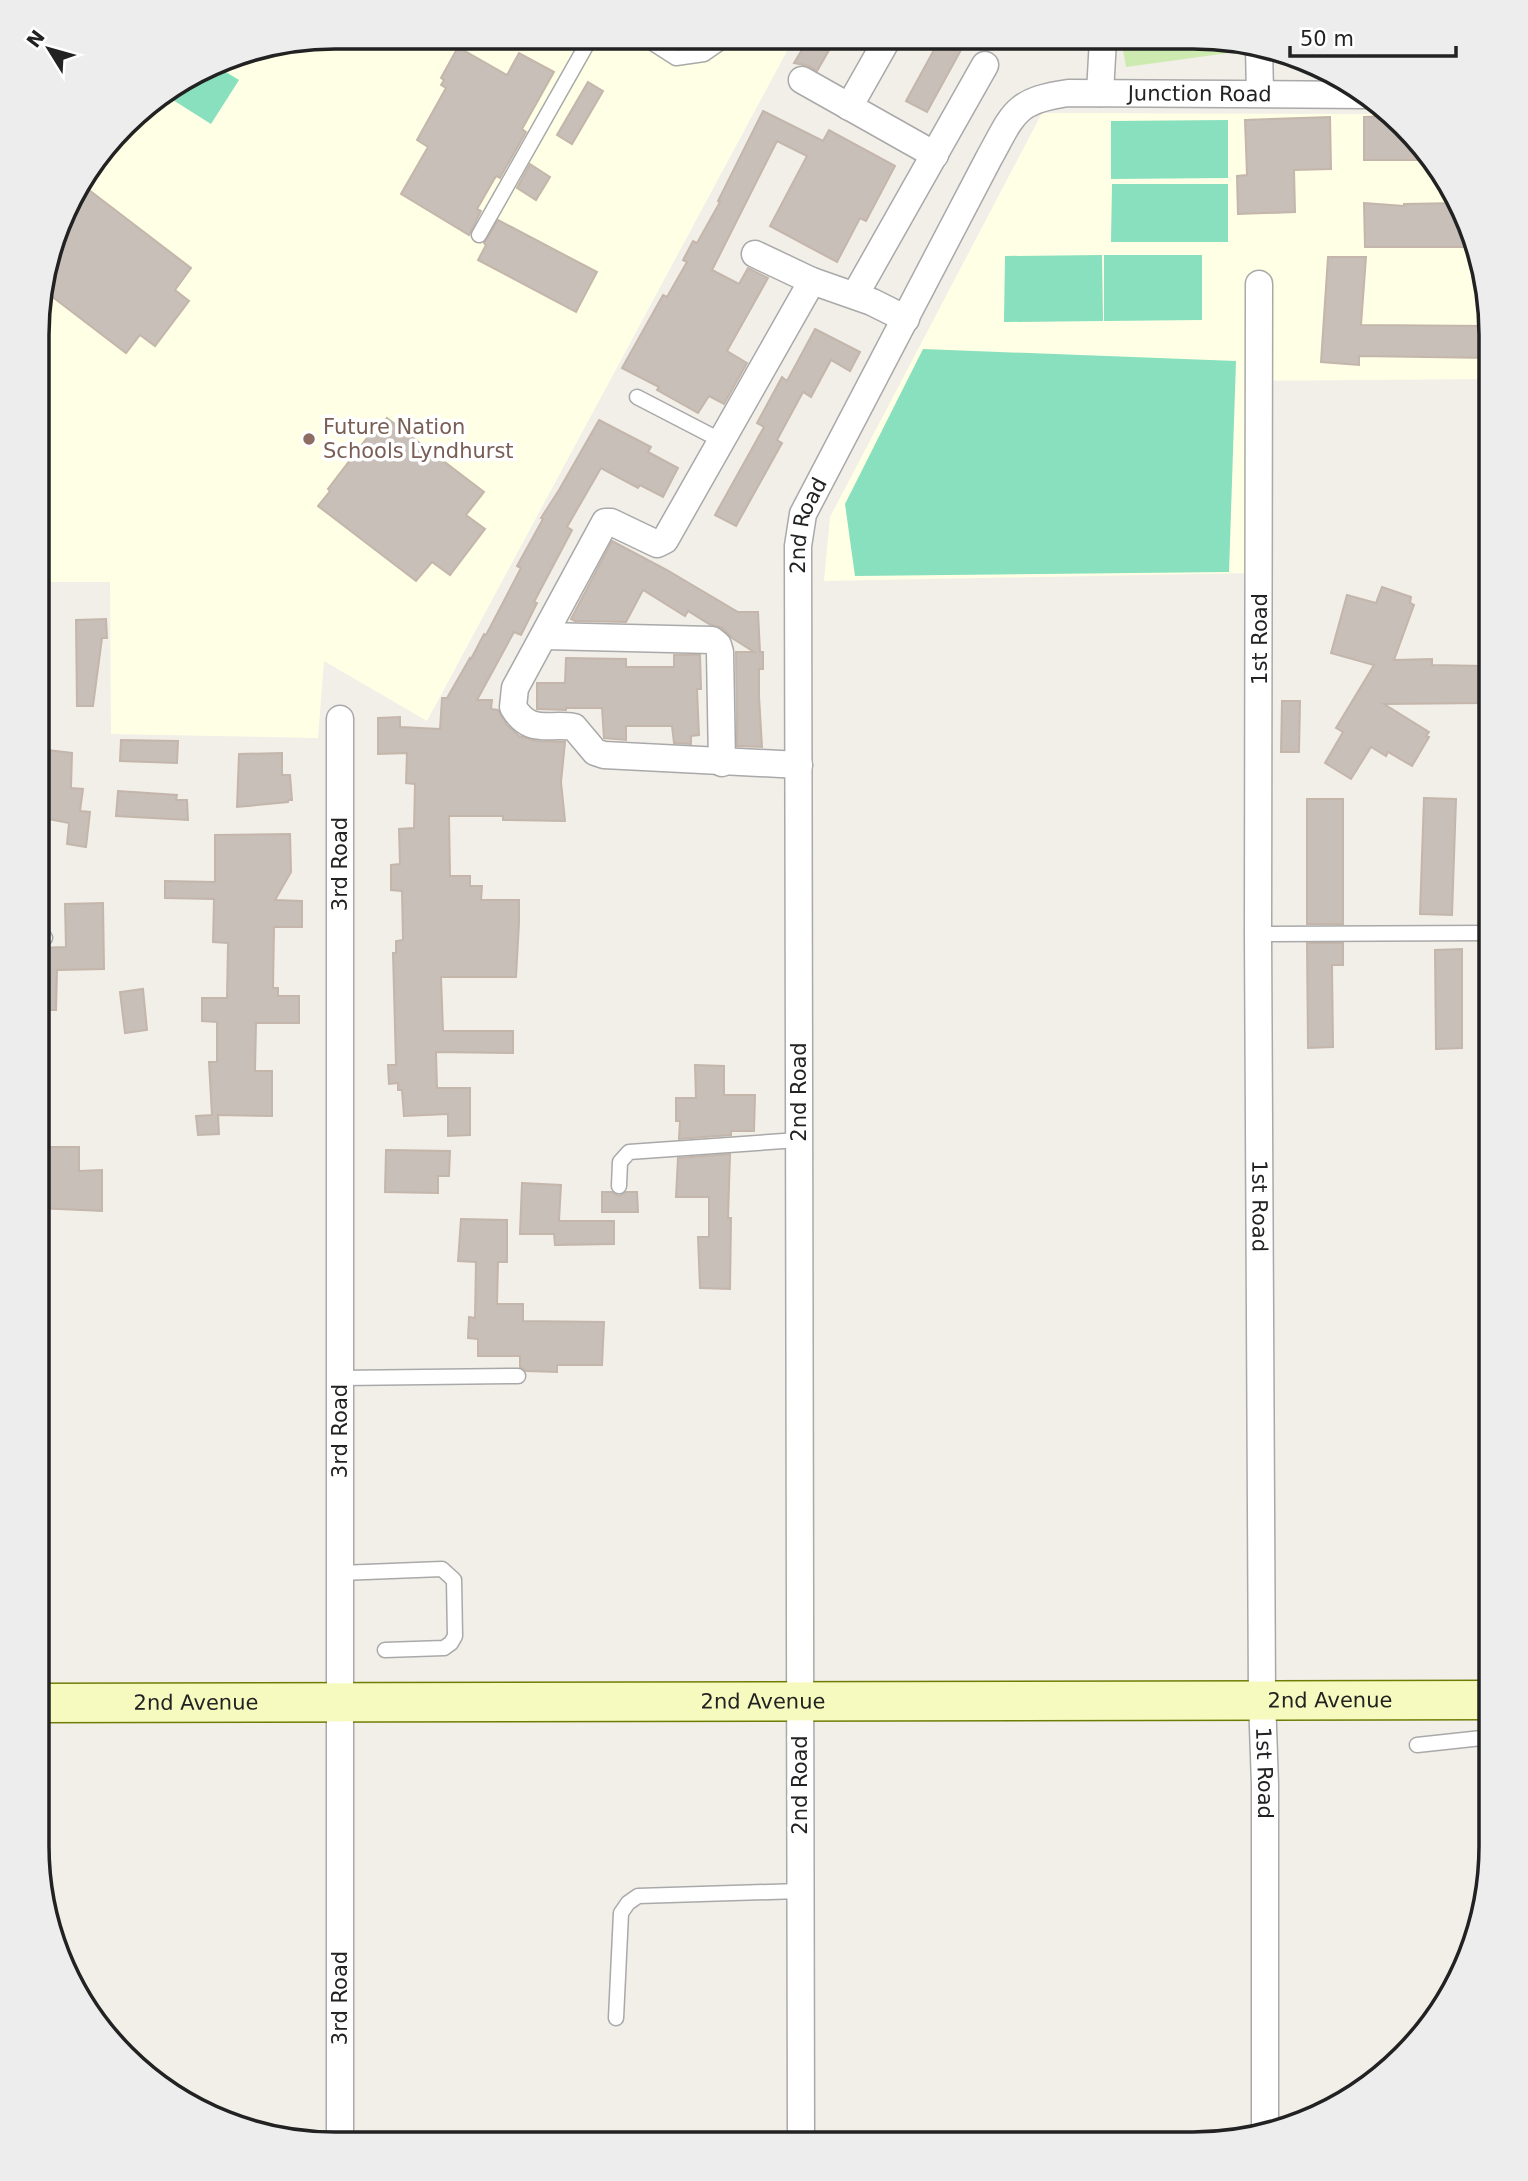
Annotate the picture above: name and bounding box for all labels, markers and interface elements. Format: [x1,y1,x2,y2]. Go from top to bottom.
north arrow [14,14,84,84]
scale bar [1290,14,1456,58]
text: N [22,26,49,52]
text: 50 m [1300,27,1354,51]
street label: Junction Road [1126,81,1272,106]
place label: Future Nation Schools Lyndhurst [323,415,514,463]
marker: Future Nation Schools Lyndhurst [301,431,317,447]
street label: 2nd Road [786,474,832,574]
street label: 1st Road [1248,593,1272,685]
street label: 3rd Road [328,817,352,911]
street label: 2nd Road [787,1042,811,1142]
street label: 1st Road [1247,1160,1272,1252]
street label: 3rd Road [328,1384,352,1478]
street label: 2nd Avenue [1268,1688,1392,1712]
street label: 2nd Avenue [701,1689,825,1714]
street label: 2nd Avenue [134,1691,258,1715]
street label: 1st Road [1251,1727,1277,1819]
street label: 2nd Road [788,1735,812,1835]
street label: 3rd Road [328,1951,352,2045]

